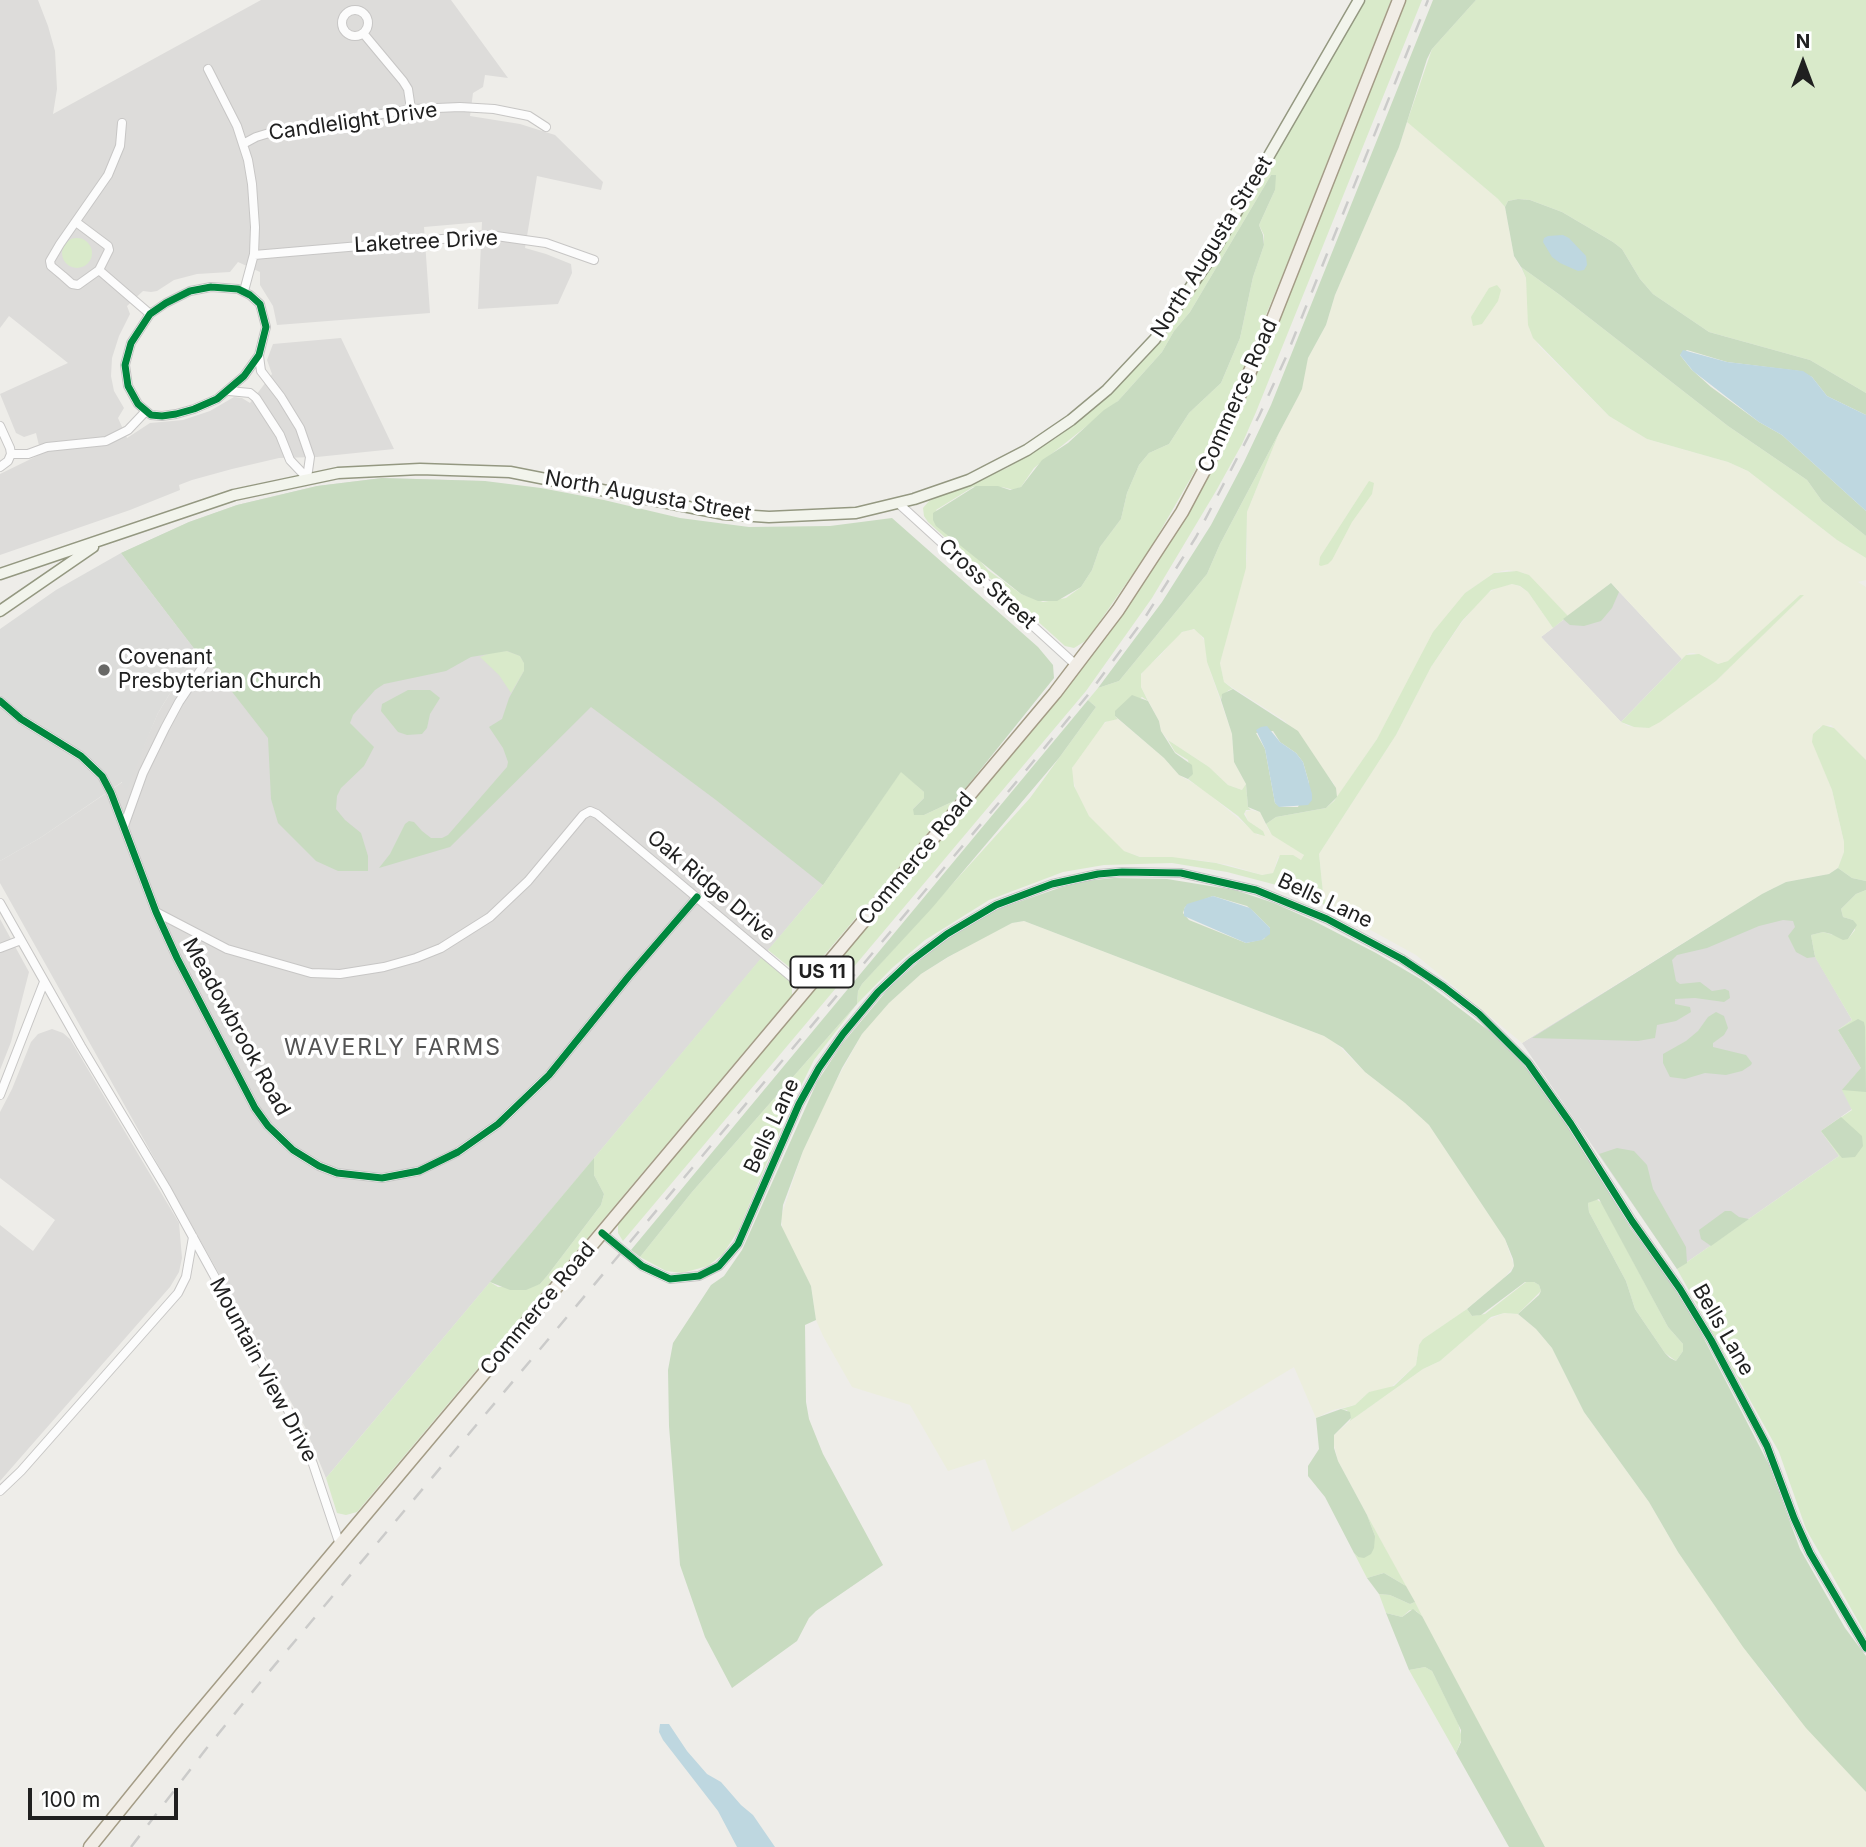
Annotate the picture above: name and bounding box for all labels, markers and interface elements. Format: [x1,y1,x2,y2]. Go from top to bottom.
north arrow [1768,28,1838,98]
text: N [1796,30,1810,53]
street label: Candlelight Drive [267,98,439,146]
street label: North Augusta Street [1146,152,1278,342]
street label: Laketree Drive [353,226,499,258]
street label: Commerce Road [1193,315,1283,477]
street label: North Augusta Street [543,465,753,527]
street label: Cross Street [933,534,1041,634]
place label: Covenant Presbyterian Church [118,645,321,695]
marker: Covenant Presbyterian Church [96,662,112,678]
street label: Commerce Road [853,788,979,930]
street label: Oak Ridge Drive [642,825,780,947]
street label: Bells Lane [1274,868,1376,934]
street label: Meadowbrook Road [177,934,295,1120]
road number: US 11 [790,956,854,988]
district label: WAVERLY FARMS [286,1034,500,1062]
street label: Bells Lane [739,1075,805,1177]
street label: Commerce Road [475,1238,601,1380]
street label: Mountain View Drive [204,1273,322,1467]
street label: Bells Lane [1687,1280,1759,1380]
scale bar [32,1773,182,1817]
text: 100 m [41,1787,100,1812]

